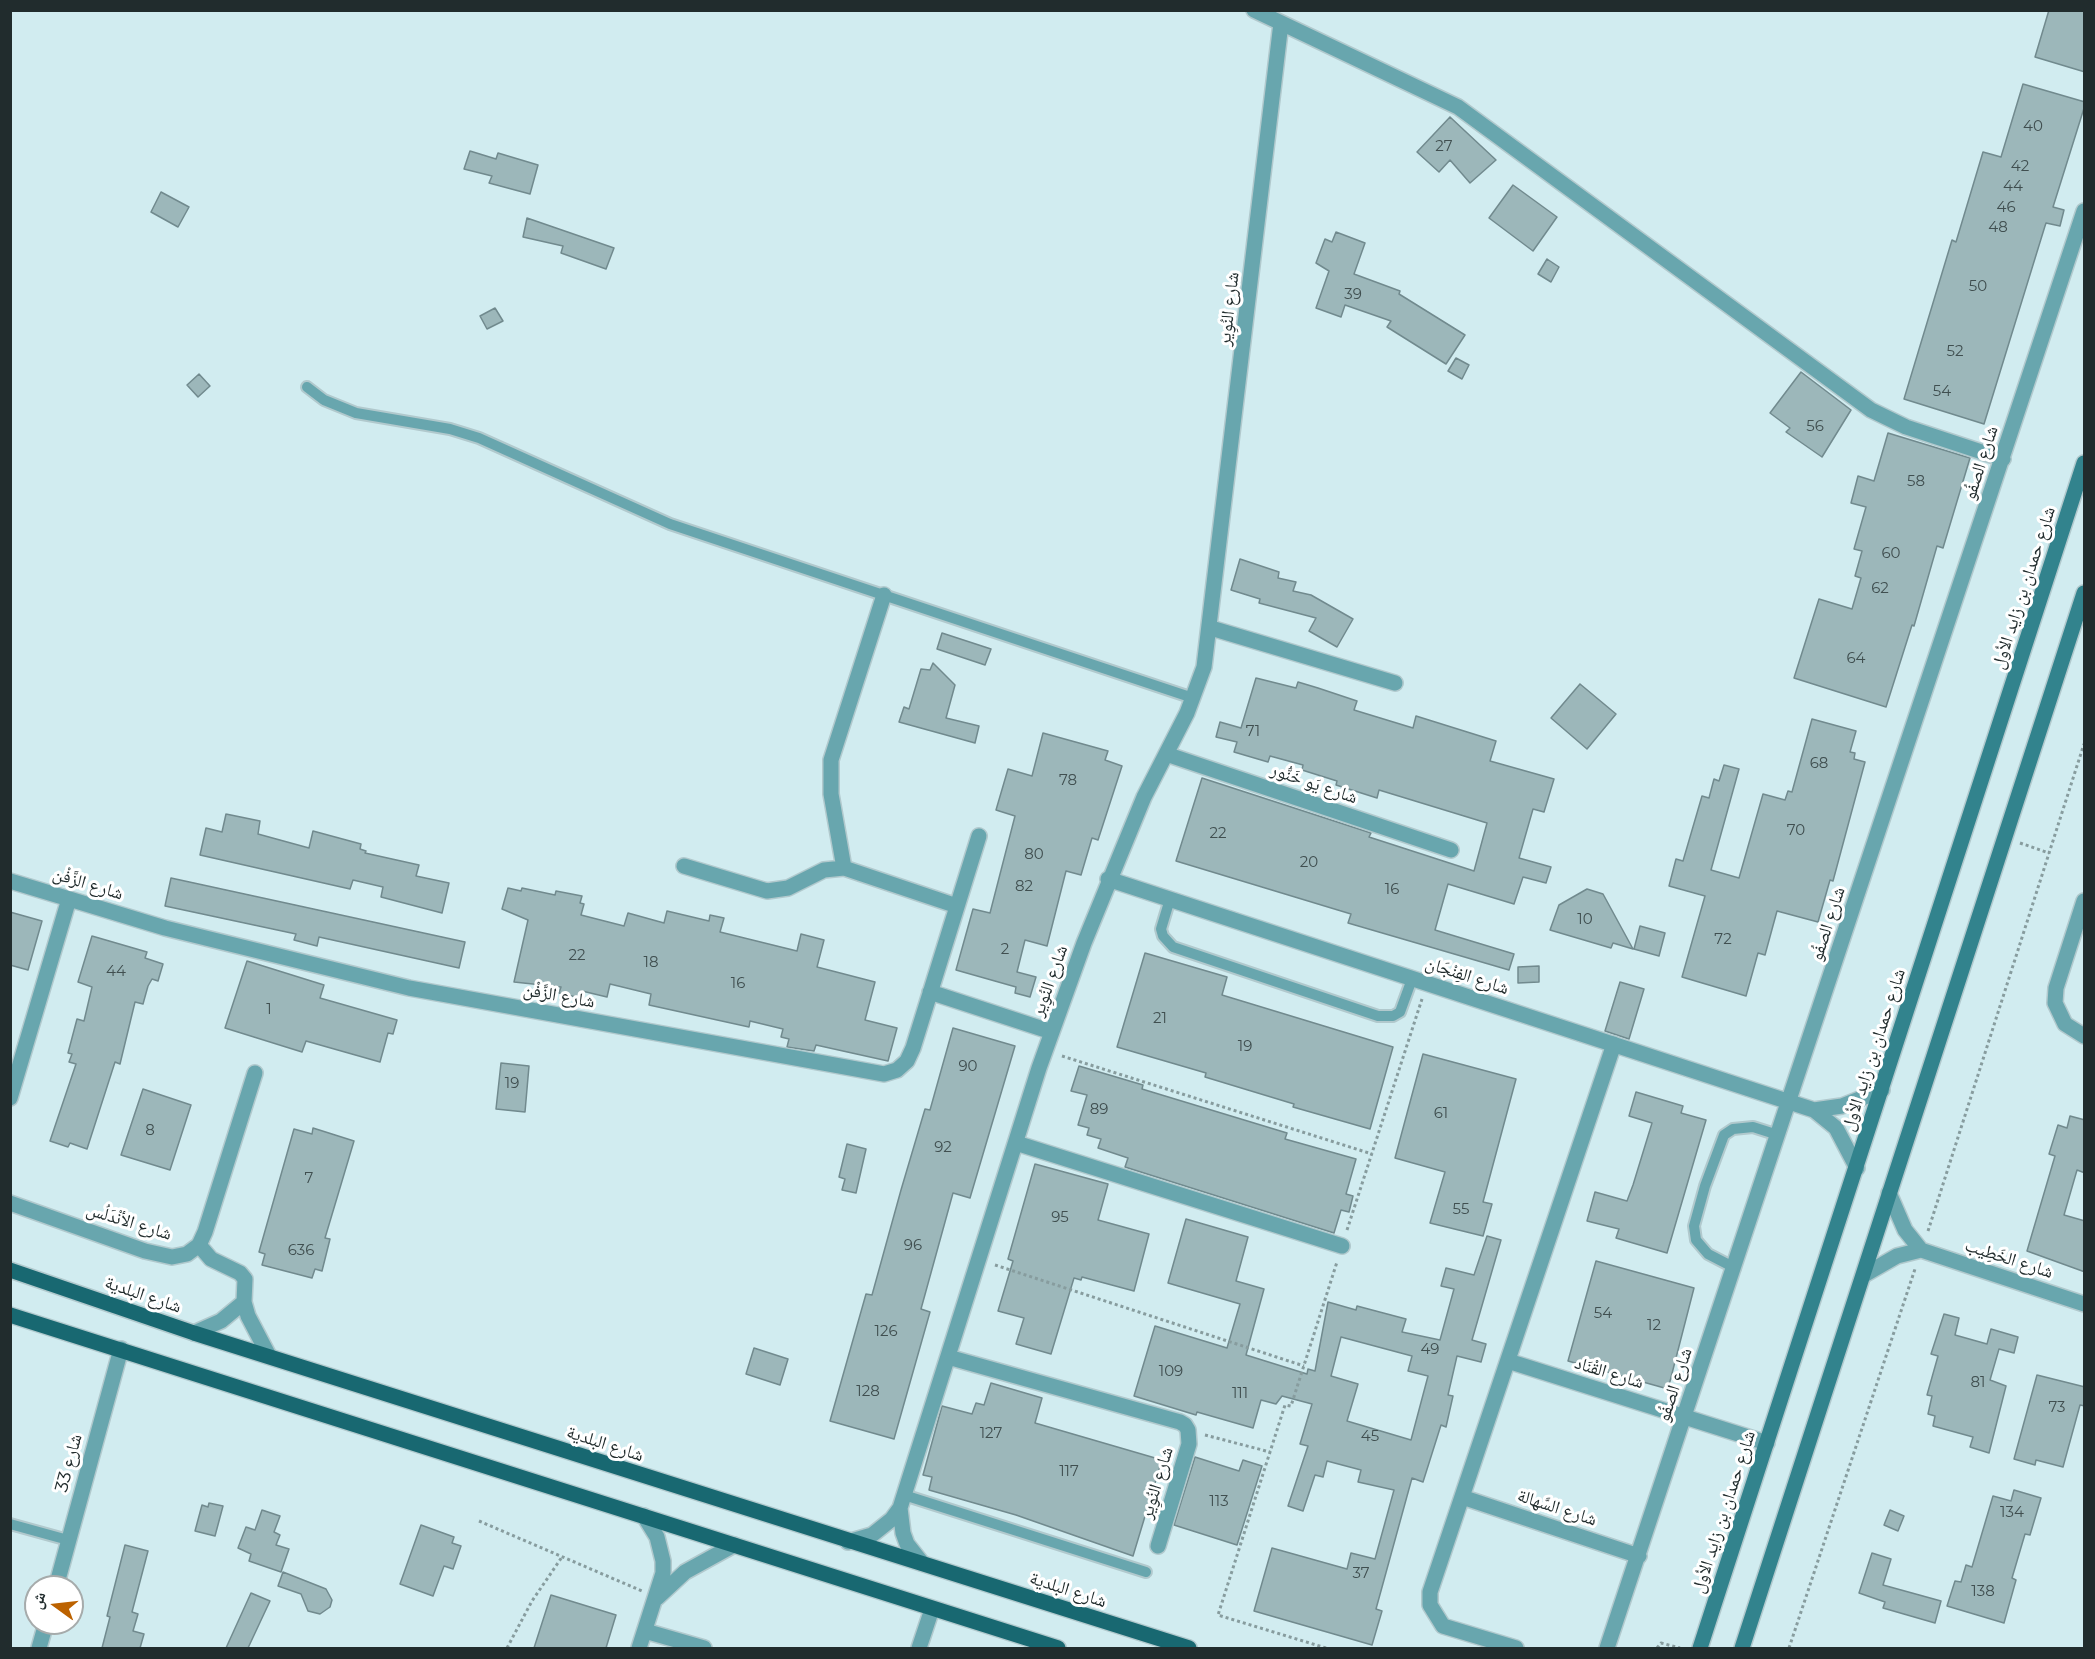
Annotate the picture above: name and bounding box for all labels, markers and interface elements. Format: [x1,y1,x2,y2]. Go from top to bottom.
house number: 40 [2023,118,2043,136]
house number: 27 [1435,138,1453,156]
house number: 42 [2011,158,2029,176]
house number: 44 [2003,178,2023,196]
house number: 46 [1996,199,2016,217]
house number: 48 [1988,219,2008,237]
street label: شارع النُوِير [1214,271,1244,347]
house number: 50 [1969,278,1987,296]
house number: 39 [1344,286,1362,304]
house number: 52 [1947,343,1963,361]
house number: 54 [1933,383,1951,401]
house number: 56 [1806,418,1824,436]
street label: شارع الصفُو [1959,423,2003,503]
house number: 58 [1907,473,1925,491]
street label: شارع حمدان بن زايد الأول [1988,504,2060,672]
house number: 60 [1881,545,1901,563]
house number: 62 [1871,580,1889,598]
house number: 64 [1846,650,1866,668]
house number: 71 [1246,723,1260,741]
house number: 68 [1810,755,1828,773]
street label: شارع يَو خَنُّور [1268,759,1360,809]
house number: 78 [1059,772,1077,790]
house number: 70 [1787,822,1805,840]
house number: 22 [1209,825,1227,843]
house number: 80 [1024,846,1044,864]
house number: 20 [1300,854,1318,872]
street label: شارع الزَّفْن [50,863,126,905]
house number: 82 [1015,878,1033,896]
house number: 16 [1385,881,1399,899]
street label: شارع الصفُو [1806,884,1850,964]
house number: 10 [1577,911,1593,929]
house number: 72 [1714,931,1732,949]
house number: 2 [1001,941,1009,959]
street label: شارع النُوِير [1027,942,1073,1020]
house number: 22 [568,947,586,965]
street label: شارع الفِنْجَان [1423,952,1511,1000]
house number: 18 [644,954,658,972]
house number: 44 [106,963,126,981]
street label: شارع حمدان بن زايد الأول [1838,966,1910,1134]
house number: 16 [731,975,745,993]
street label: شارع الزَّفْن [521,979,597,1013]
house number: 1 [266,1001,272,1019]
house number: 21 [1153,1010,1167,1028]
house number: 19 [1238,1038,1252,1056]
house number: 90 [958,1058,978,1076]
house number: 19 [505,1075,519,1093]
house number: 89 [1090,1101,1108,1119]
house number: 61 [1434,1105,1448,1123]
house number: 8 [145,1122,155,1140]
house number: 92 [934,1139,952,1157]
house number: 7 [305,1170,313,1188]
street label: شارع الأنْدَلُس [84,1199,174,1245]
house number: 55 [1453,1201,1469,1219]
house number: 95 [1051,1209,1069,1227]
street label: شارع الخَطِيب [1962,1235,2056,1283]
house number: 96 [904,1237,922,1255]
house number: 636 [288,1242,314,1260]
street label: شارع البلدية [102,1272,184,1318]
house number: 54 [1594,1305,1612,1323]
house number: 12 [1647,1317,1661,1335]
house number: 126 [874,1323,898,1341]
house number: 49 [1421,1341,1439,1359]
street label: شارع الصفُو [1653,1345,1697,1425]
street label: شارع القْنَاد [1572,1352,1646,1394]
house number: 109 [1159,1363,1183,1381]
house number: 81 [1971,1374,1985,1392]
house number: 128 [856,1383,880,1401]
house number: 111 [1232,1385,1248,1403]
house number: 73 [2048,1399,2066,1417]
street label: شارع البلدية [564,1421,646,1467]
house number: 127 [980,1425,1002,1443]
house number: 45 [1361,1428,1379,1446]
street label: شارع حمدان بن زايد الأول [1688,1428,1760,1596]
street label: شارع 33 [51,1432,87,1494]
street label: شارع النُوِير [1136,1444,1178,1522]
house number: 117 [1059,1463,1079,1481]
street label: شارع السَّهالة [1515,1485,1599,1531]
house number: 113 [1209,1493,1229,1511]
house number: 134 [2000,1504,2024,1522]
house number: 37 [1352,1565,1370,1583]
street label: شارع البلدية [1027,1567,1109,1613]
north arrow [24,1575,84,1635]
house number: 138 [1971,1583,1995,1601]
text: ش [27,1590,49,1611]

